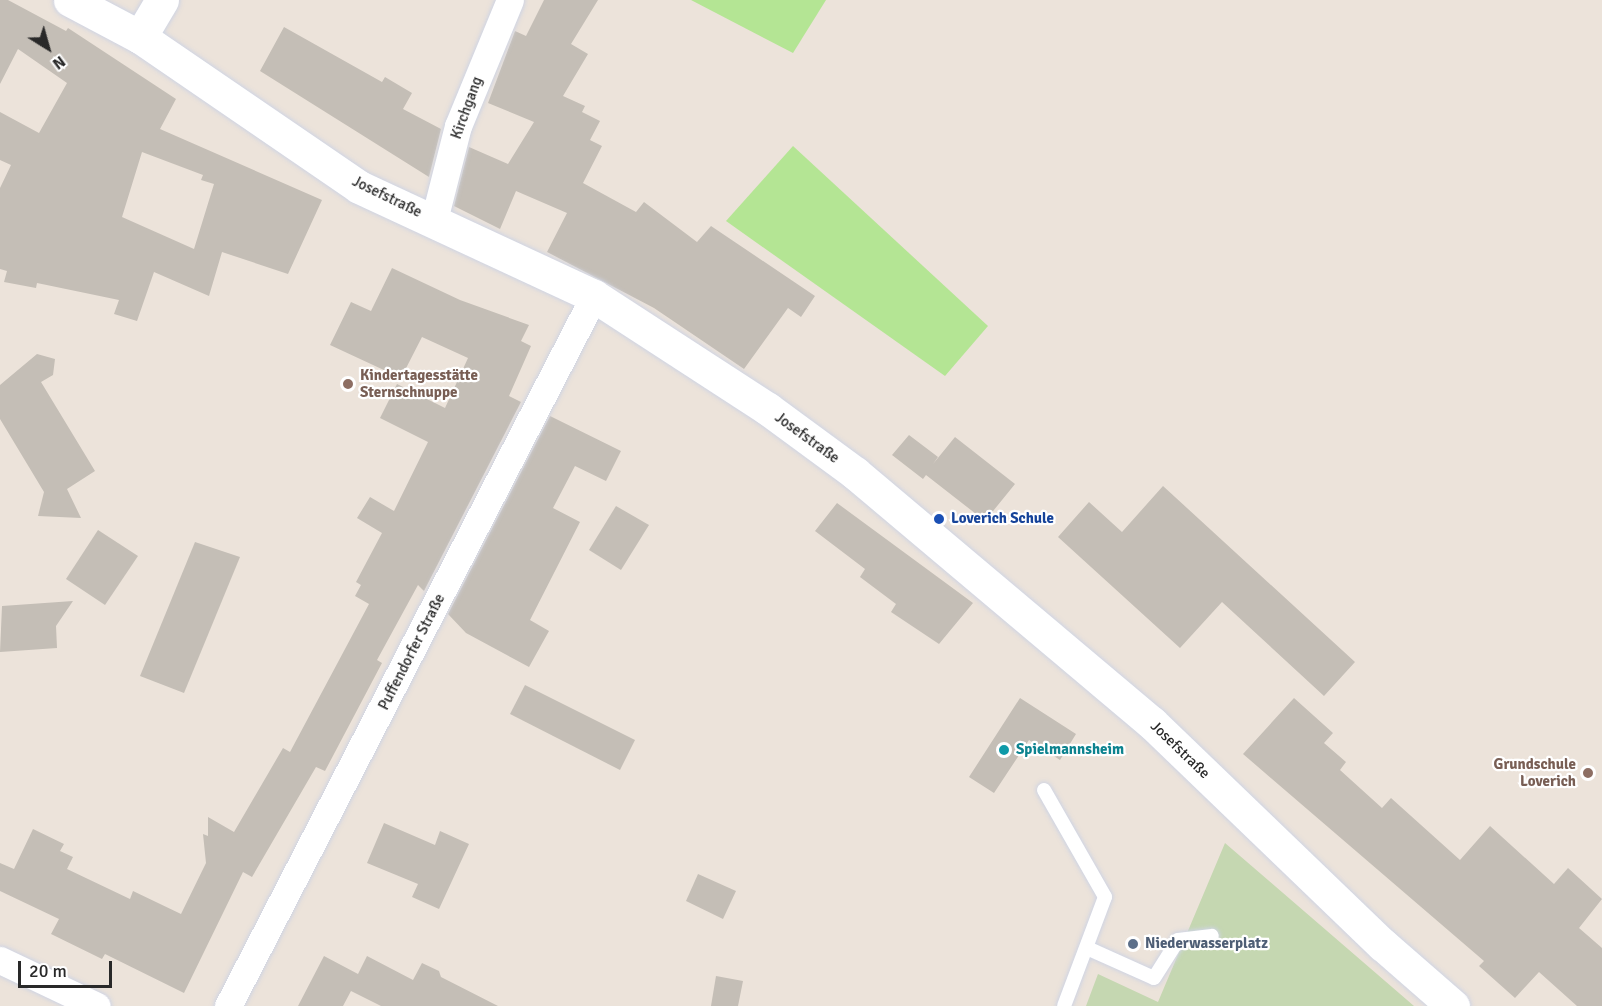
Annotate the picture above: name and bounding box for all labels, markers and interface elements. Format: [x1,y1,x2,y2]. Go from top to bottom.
north arrow [18,18,78,78]
text: N [48,51,69,74]
street label: Kirchgang [447,74,487,142]
street label: Josefstraße [349,172,425,222]
place label: Kindertagesstätte Sternschnuppe [360,366,478,401]
marker: Kindertagesstätte Sternschnuppe [341,377,355,391]
street label: Josefstraße [771,409,843,467]
place label: Loverich Schule [951,510,1054,528]
marker: Loverich Schule [932,512,946,526]
street label: Puffendorfer Straße [375,591,449,713]
street label: Josefstraße [1147,717,1213,783]
place label: Spielmannsheim [1016,741,1124,759]
marker: Spielmannsheim [997,743,1011,757]
place label: Grundschule Loverich [1494,755,1576,790]
marker: Grundschule Loverich [1581,766,1595,780]
place label: Niederwasserplatz [1145,935,1268,953]
marker: Niederwasserplatz [1126,937,1140,951]
scale bar [21,949,116,987]
text: 20 m [29,960,67,982]

